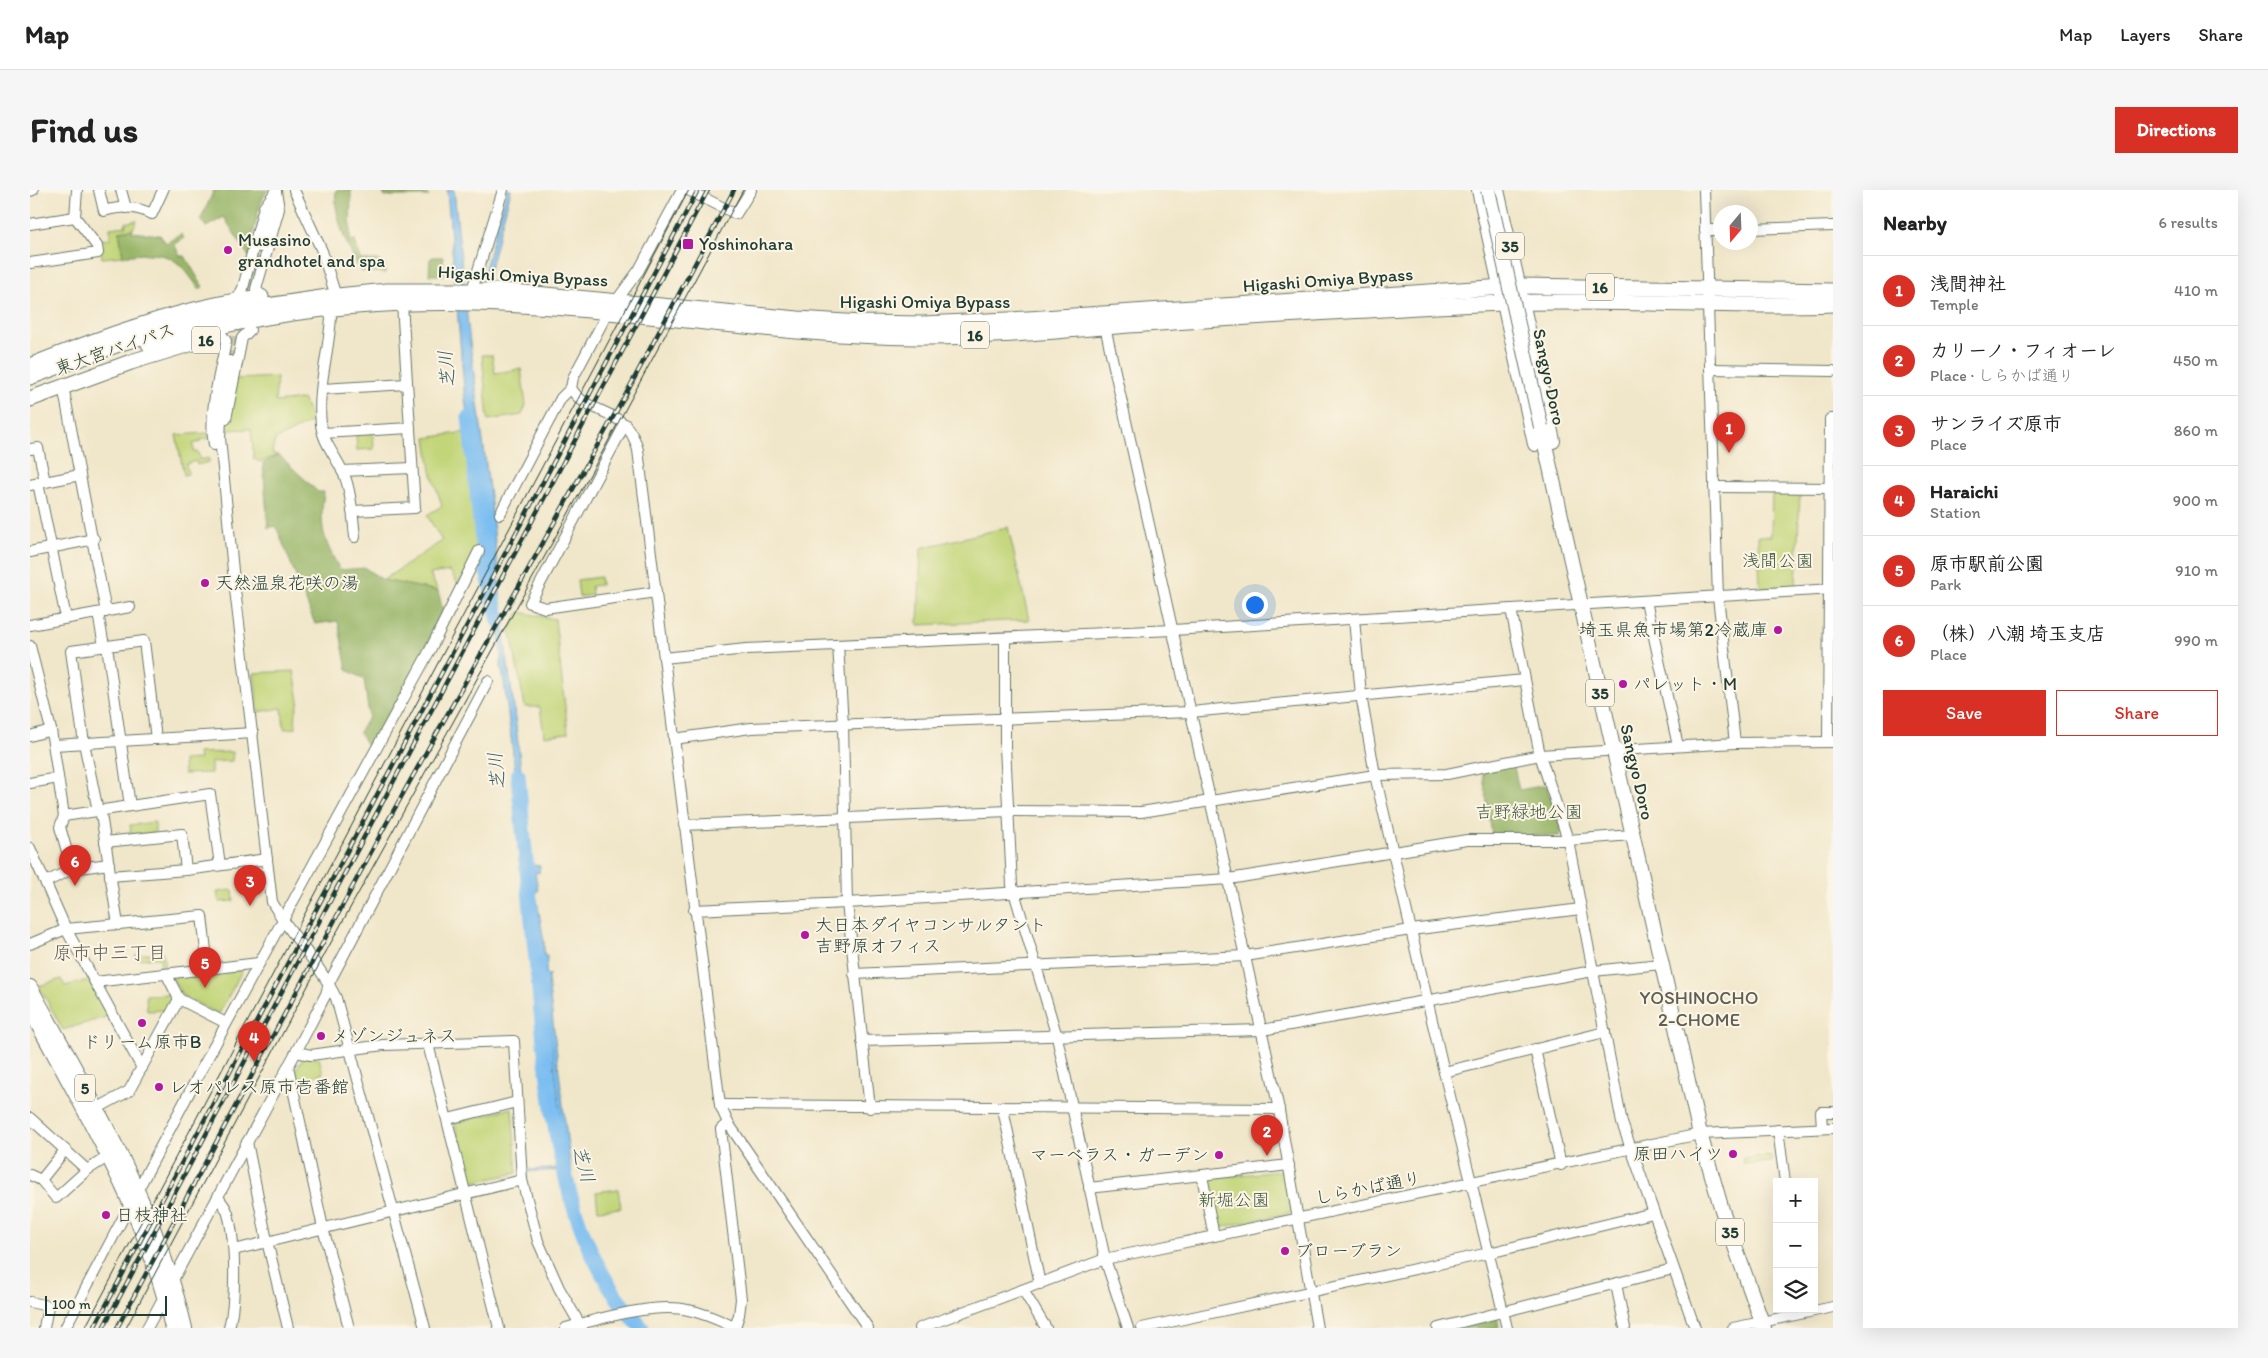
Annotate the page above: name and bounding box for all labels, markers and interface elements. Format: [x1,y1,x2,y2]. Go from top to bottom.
text: Map [25,20,69,49]
text: Map [2059,24,2092,46]
text: Layers [2120,24,2170,46]
text: Share [2198,24,2243,46]
button: Directions [2115,107,2238,153]
text: Find us [30,109,138,151]
north arrow [1713,205,1758,250]
text: Nearby [1883,210,1947,235]
text: 6 results [2158,213,2218,232]
place label: Musasino grandhotel and spa [238,229,385,272]
road number: 35 [1496,232,1524,260]
place label: Yoshinohara [699,233,793,255]
marker: Yoshinohara [681,237,695,251]
marker: Musasino grandhotel and spa [222,244,234,256]
street label: Higashi Omiya Bypass [437,261,609,291]
street label: Higashi Omiya Bypass [1242,263,1414,297]
text: 浅間神社 [1930,272,2006,295]
road number: 16 [1586,274,1614,300]
text: 1 [1895,281,1903,300]
text: 410 m [2174,281,2218,300]
street label: Higashi Omiya Bypass [840,291,1010,313]
text: Temple [1930,295,1979,314]
street label: 東大宮バイパス [52,318,178,380]
road number: 16 [961,322,989,348]
road number: 16 [192,326,220,354]
street label: Sangyo Doro [1528,327,1570,427]
text: カリーノ・フィオーレ [1930,339,2116,362]
water label: 芝川 [433,349,460,389]
text: 2 [1895,351,1903,370]
text: 450 m [2173,351,2218,370]
text: Place · しらかば通り [1930,366,2074,385]
pin: 1 [1713,412,1745,453]
text: サンライズ原市 [1930,412,2062,435]
text: 3 [1895,421,1903,440]
text: 860 m [2174,421,2218,440]
text: Place [1930,435,1967,454]
text: Haraichi [1930,480,1998,503]
text: 4 [1894,491,1904,510]
text: 900 m [2173,491,2218,510]
text: Station [1930,503,1981,522]
park label: 浅間公園 [1742,550,1814,572]
text: 原市駅前公園 [1930,552,2044,575]
text: 5 [1895,561,1903,580]
text: 910 m [2175,561,2218,580]
place label: 天然温泉花咲の湯 [215,572,359,594]
text: Park [1930,575,1961,594]
marker: 天然温泉花咲の湯 [199,577,211,589]
your location [1242,592,1268,618]
place label: 埼玉県魚市場第2冷蔵庫 [1579,619,1768,641]
text: （株）八潮 埼玉支店 [1930,622,2105,645]
marker: 埼玉県魚市場第2冷蔵庫 [1772,624,1784,636]
text: 6 [1895,631,1903,650]
text: 990 m [2174,631,2218,650]
text: Place [1930,645,1967,664]
place label: パレット・M [1633,673,1737,695]
marker: パレット・M [1617,678,1629,690]
road number: 35 [1586,679,1614,706]
button: Save [1883,690,2046,736]
button: Share [2056,690,2218,736]
street label: Sangyo Doro [1615,722,1659,822]
water label: 芝川 [483,751,510,791]
park label: 吉野緑地公園 [1475,801,1583,823]
pin: 6 [59,845,91,886]
pin: 3 [234,865,266,906]
place label: 大日本ダイヤコンサルタント 吉野原オフィス [815,914,1046,957]
marker: 大日本ダイヤコンサルタント 吉野原オフィス [799,929,811,941]
district label: 原市中三丁目 [53,941,167,964]
pin: 5 [189,947,221,988]
district label: YOSHINOCHO 2-CHOME [1639,986,1759,1031]
marker: ドリーム原市B [136,1017,148,1029]
pin: 4 [238,1021,270,1062]
place label: メゾンジュネス [331,1025,457,1047]
marker: メゾンジュネス [315,1030,327,1042]
place label: ドリーム原市B [83,1031,201,1053]
road number: 5 [75,1074,95,1101]
place label: レオパレス原市壱番館 [169,1076,349,1098]
marker: レオパレス原市壱番館 [153,1081,165,1093]
pin: 2 [1251,1115,1283,1156]
water label: 芝川 [567,1143,600,1186]
place label: 原田ハイツ [1633,1143,1723,1165]
place label: マーベラス・ガーデン [1030,1144,1209,1166]
marker: 原田ハイツ [1727,1148,1739,1160]
marker: マーベラス・ガーデン [1213,1149,1225,1161]
street label: しらかば通り [1313,1167,1423,1209]
map controls [1773,1178,1818,1313]
button: + [1773,1178,1818,1223]
park label: 新堀公園 [1198,1189,1270,1211]
place label: 日枝神社 [116,1204,188,1226]
marker: 日枝神社 [100,1209,112,1221]
road number: 35 [1716,1218,1744,1246]
button: − [1773,1223,1818,1268]
place label: ブローブラン [1295,1240,1402,1262]
marker: ブローブラン [1279,1245,1291,1257]
button: layers [1773,1268,1818,1313]
scale bar [45,1293,168,1316]
text: 100 m [52,1296,91,1313]

